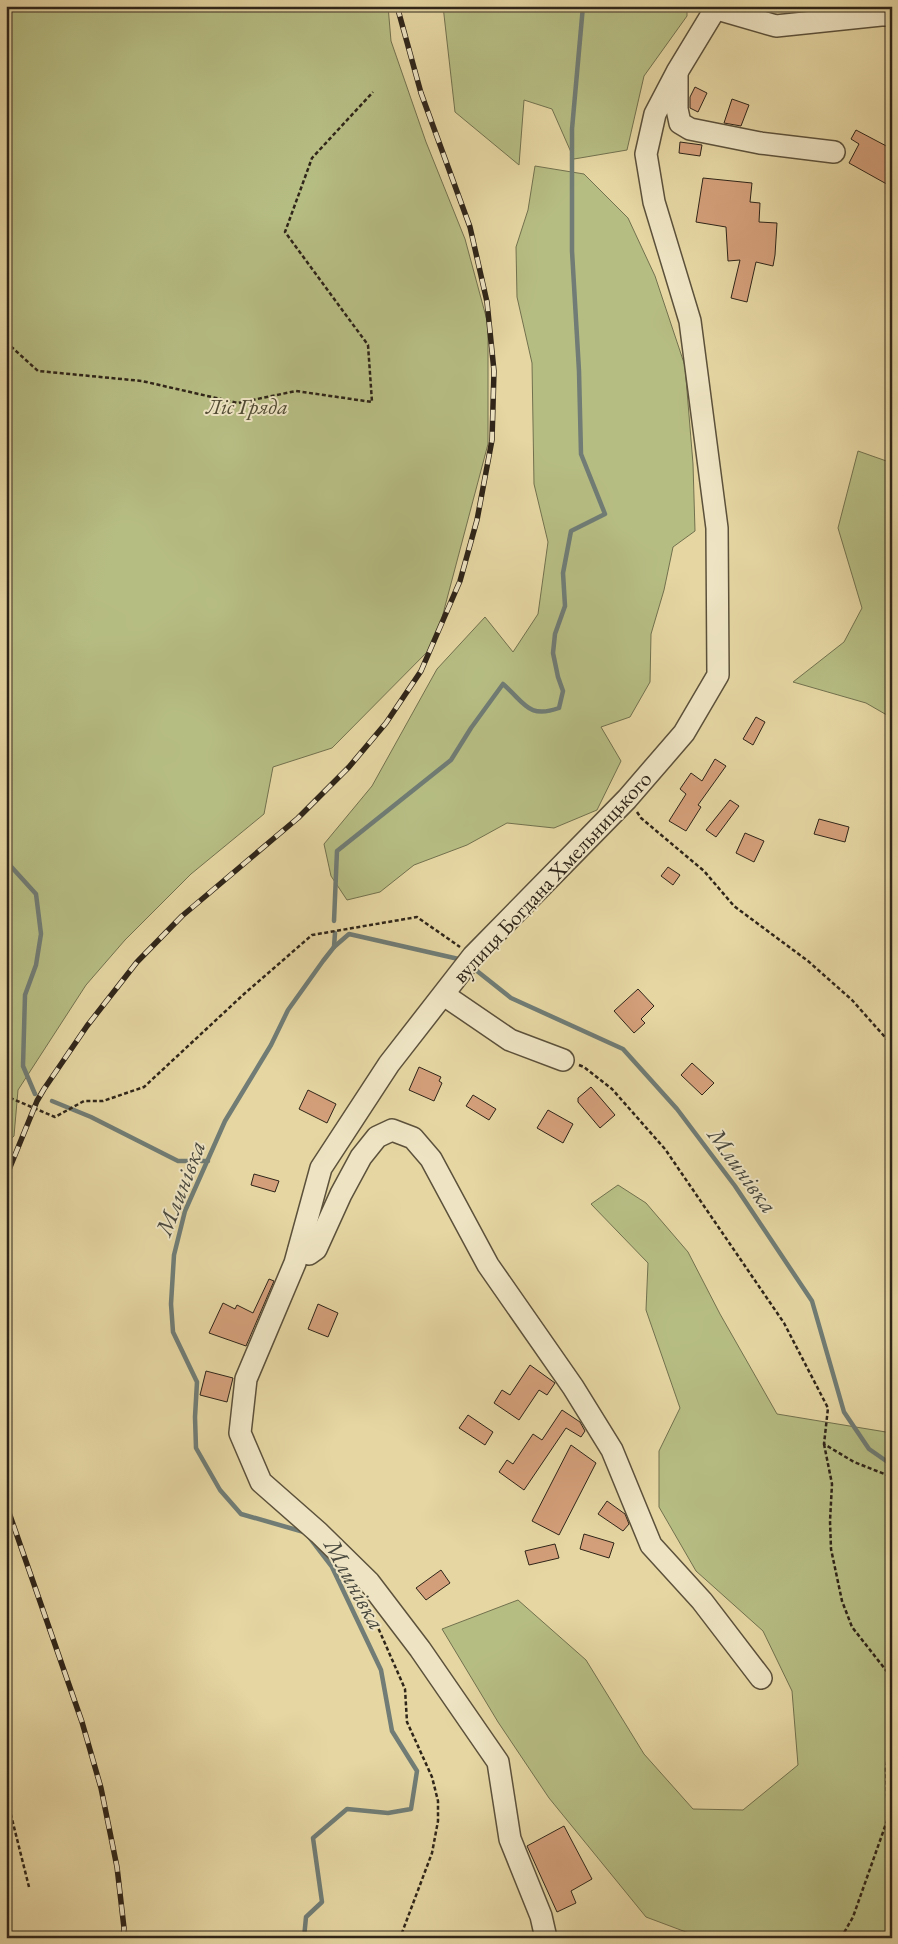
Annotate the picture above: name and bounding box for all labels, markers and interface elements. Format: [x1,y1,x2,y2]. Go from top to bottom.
park label: Ліс Гряда [205,392,288,421]
street label: вулиця Богдана Хмельницького [446,765,658,989]
water label: Млинівка [700,1119,785,1219]
water label: Млинівка [147,1136,212,1242]
water label: Млинівка [316,1531,393,1635]

